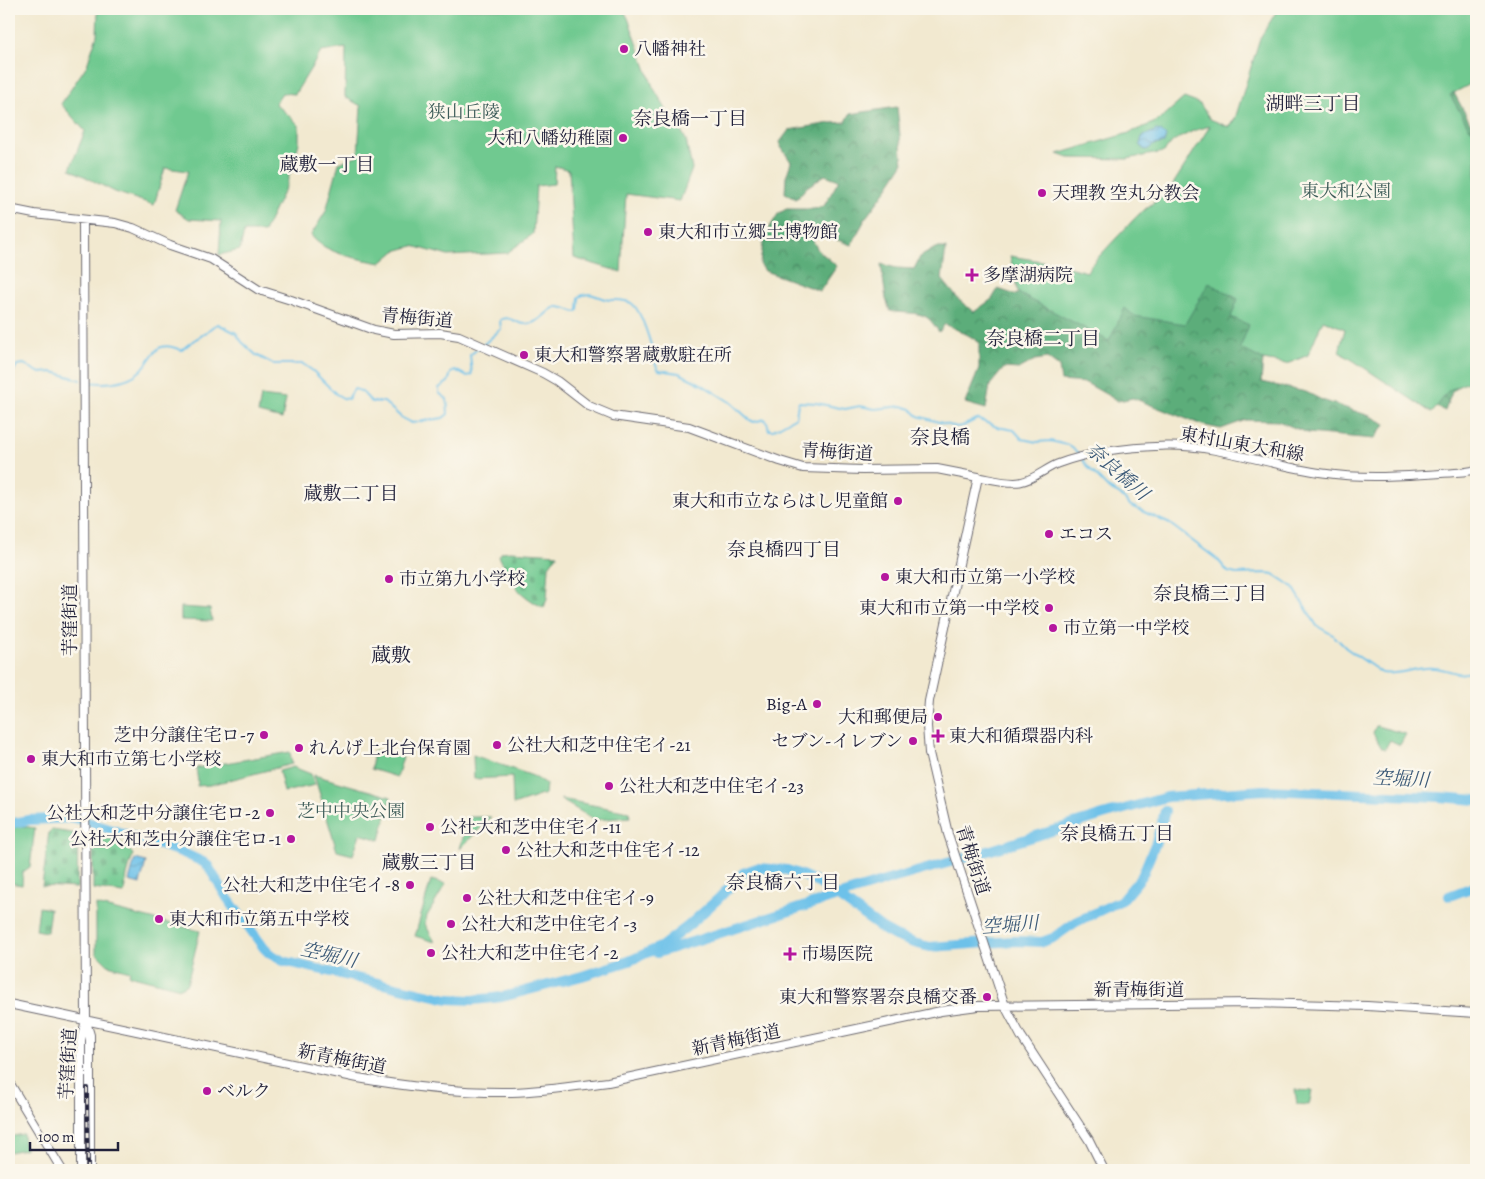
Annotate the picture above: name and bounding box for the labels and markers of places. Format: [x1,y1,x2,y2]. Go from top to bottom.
place label: 八幡神社 [634,37,706,61]
marker: 八幡神社 [618,43,630,55]
place label: 大和八幡幼稚園 [487,126,613,150]
marker: 大和八幡幼稚園 [617,132,629,144]
place label: 天理教 空丸分教会 [1052,181,1200,205]
marker: 天理教 空丸分教会 [1036,187,1048,199]
place label: 東大和市立郷土博物館 [658,220,838,244]
marker: 東大和市立郷土博物館 [642,226,654,238]
place label: 多摩湖病院 [983,263,1073,287]
marker: 多摩湖病院 [965,268,979,282]
place label: 東大和警察署蔵敷駐在所 [534,343,732,367]
marker: 東大和警察署蔵敷駐在所 [518,349,530,361]
place label: 東大和市立ならはし児童館 [672,489,888,513]
marker: 東大和市立ならはし児童館 [892,495,904,507]
place label: エコス [1059,522,1113,546]
marker: エコス [1043,528,1055,540]
place label: 東大和市立第一小学校 [895,565,1075,589]
place label: 市立第九小学校 [399,567,525,591]
marker: 東大和市立第一小学校 [879,571,891,583]
marker: 市立第九小学校 [383,573,395,585]
place label: 東大和市立第一中学校 [859,596,1039,620]
marker: 東大和市立第一中学校 [1043,602,1055,614]
place label: 市立第一中学校 [1063,616,1189,640]
marker: 市立第一中学校 [1047,622,1059,634]
place label: Big-A [766,692,807,716]
marker: Big-A [811,698,823,710]
place label: 大和郵便局 [838,705,928,729]
marker: 大和郵便局 [932,711,944,723]
place label: 芝中分譲住宅ロ-7 [114,723,254,747]
place label: 東大和循環器内科 [949,724,1093,748]
marker: 芝中分譲住宅ロ-7 [258,729,270,741]
place label: セブン-イレブン [772,729,903,753]
marker: 東大和循環器内科 [931,729,945,743]
place label: 公社大和芝中住宅イ-21 [507,733,691,757]
marker: セブン-イレブン [907,735,919,747]
place label: れんげ上北台保育園 [309,736,471,760]
marker: 公社大和芝中住宅イ-21 [491,739,503,751]
marker: れんげ上北台保育園 [293,742,305,754]
place label: 東大和市立第七小学校 [41,747,221,771]
marker: 東大和市立第七小学校 [25,753,37,765]
place label: 公社大和芝中住宅イ-23 [619,774,804,798]
marker: 公社大和芝中住宅イ-23 [603,780,615,792]
place label: 公社大和芝中分譲住宅ロ-2 [47,801,260,825]
marker: 公社大和芝中分譲住宅ロ-2 [264,807,276,819]
place label: 公社大和芝中住宅イ-11 [440,815,621,839]
marker: 公社大和芝中住宅イ-11 [424,821,436,833]
place label: 公社大和芝中分譲住宅ロ-1 [70,827,281,851]
marker: 公社大和芝中分譲住宅ロ-1 [285,833,297,845]
place label: 公社大和芝中住宅イ-12 [516,838,700,862]
marker: 公社大和芝中住宅イ-12 [500,844,512,856]
place label: 公社大和芝中住宅イ-8 [222,873,400,897]
marker: 公社大和芝中住宅イ-8 [404,879,416,891]
place label: 公社大和芝中住宅イ-9 [477,886,654,910]
marker: 公社大和芝中住宅イ-9 [461,892,473,904]
place label: 東大和市立第五中学校 [169,907,349,931]
place label: 公社大和芝中住宅イ-3 [461,912,637,936]
marker: 東大和市立第五中学校 [153,913,165,925]
marker: 公社大和芝中住宅イ-3 [445,918,457,930]
place label: 公社大和芝中住宅イ-2 [441,941,619,965]
place label: 市場医院 [801,942,873,966]
marker: 公社大和芝中住宅イ-2 [425,947,437,959]
marker: 市場医院 [783,947,797,961]
place label: 東大和警察署奈良橋交番 [779,985,977,1009]
marker: 東大和警察署奈良橋交番 [981,991,993,1003]
place label: ベルク [217,1079,271,1103]
marker: ベルク [201,1085,213,1097]

